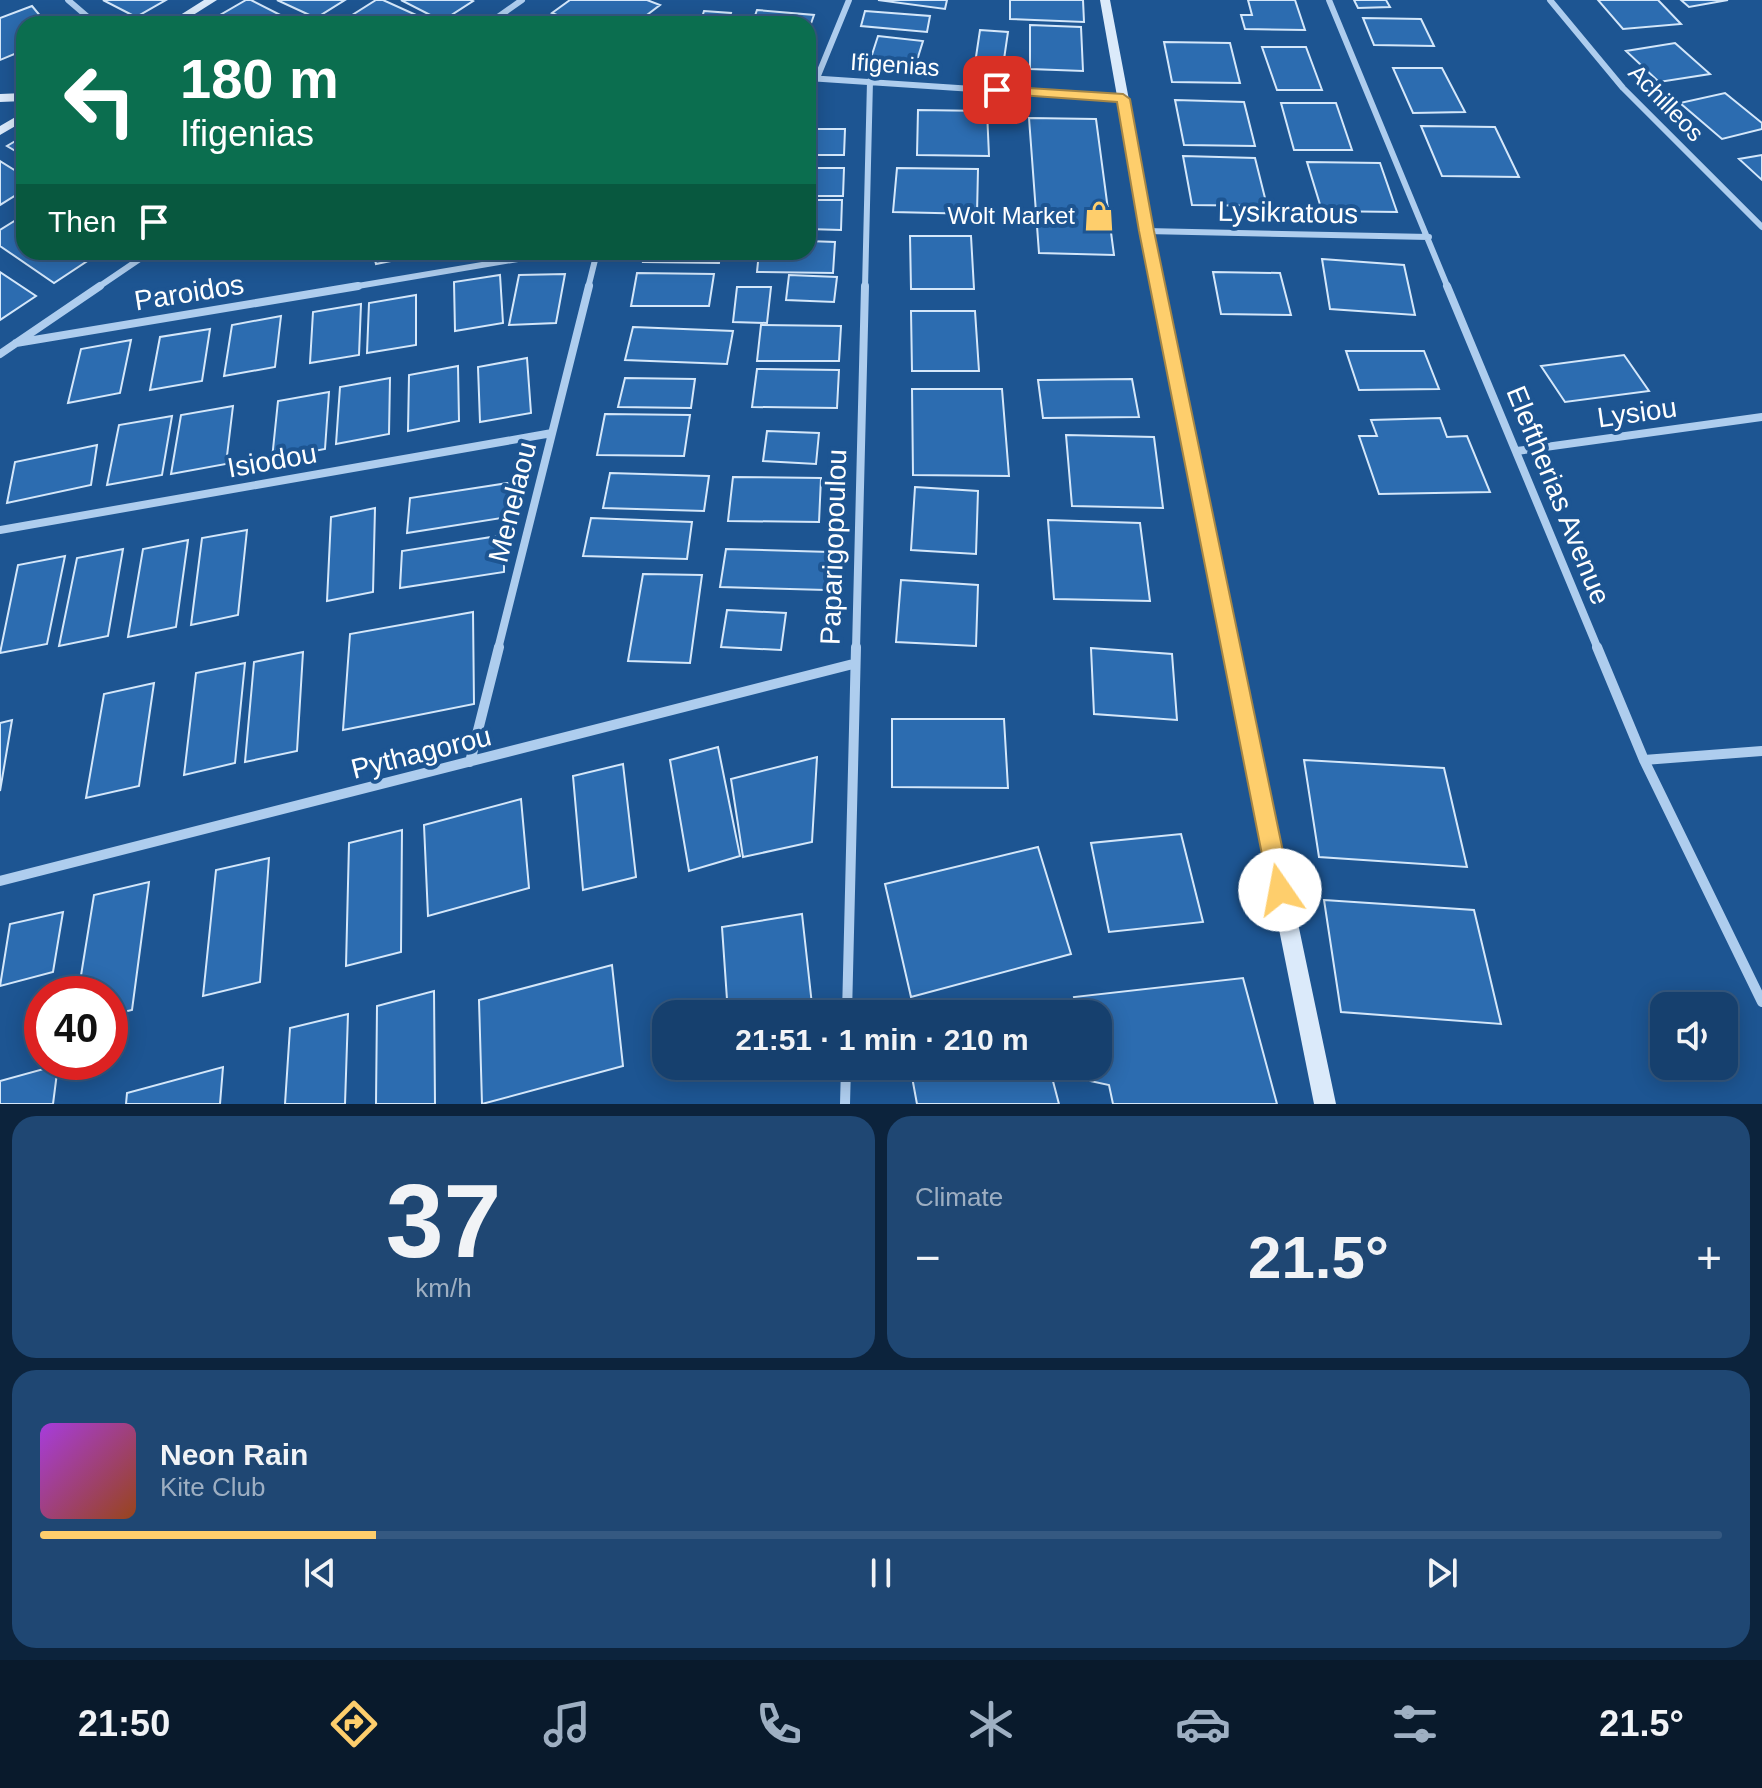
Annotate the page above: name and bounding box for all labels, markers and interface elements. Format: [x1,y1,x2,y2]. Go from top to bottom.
text: 180 m [180,47,339,110]
icon: left [48,48,152,152]
street label: Ifigenias [850,48,941,81]
pin [963,56,1031,124]
street label: Achilleos [1623,59,1709,147]
icon: arrive [975,68,1019,112]
text: Ifigenias [180,113,314,154]
street label: Lysikratous [1217,196,1359,229]
shop icon: Wolt Market [1082,199,1116,233]
icon: arrive [132,200,176,244]
place label: Wolt Market [947,202,1075,229]
text: Then [48,205,116,238]
street label: Paroidos [132,269,246,316]
street label: Eleftherias Avenue [1501,381,1617,609]
street label: Lysiou [1595,392,1679,433]
street label: Isiodou [225,437,319,484]
street label: Menelaou [483,439,542,566]
street label: Paparigopoulou [815,448,852,646]
street label: Pythagorou [348,720,494,785]
position arrow [1238,848,1322,932]
speed limit sign: 40 [24,976,128,1080]
map controls [1650,992,1738,1080]
button: sound [1650,992,1738,1080]
text: 21:51 · 1 min · 210 m [735,1023,1029,1056]
text: 37 [386,1163,501,1279]
text: Climate [915,1182,1003,1212]
text: 21.5° [1248,1224,1389,1291]
text: − [915,1233,941,1282]
text: + [1696,1233,1722,1282]
text: km/h [415,1273,472,1303]
text: Neon Rain [160,1438,308,1471]
text: Kite Club [160,1472,266,1502]
icon: previous [298,1551,342,1595]
icon: pause [859,1551,903,1595]
icon: next [1420,1551,1464,1595]
icon: directions [326,1696,382,1752]
icon: music [539,1696,595,1752]
icon: phone [751,1696,807,1752]
icon: climate [963,1696,1019,1752]
icon: car [1175,1696,1231,1752]
icon: filters [1387,1696,1443,1752]
text: 21:50 [78,1703,170,1744]
text: 21.5° [1599,1703,1684,1744]

